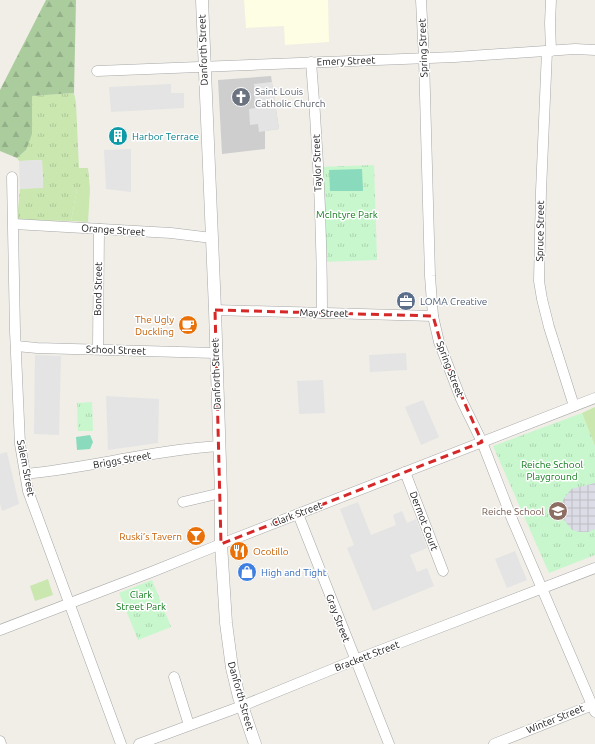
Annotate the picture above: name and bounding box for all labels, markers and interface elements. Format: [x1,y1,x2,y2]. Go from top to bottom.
street label: Danforth Street [196,14,210,86]
street label: Spring Street [416,18,430,78]
street label: Emery Street [316,54,376,68]
church icon: Saint Louis Catholic Church [230,86,252,108]
place label: Saint Louis Catholic Church [255,86,325,109]
building icon: Harbor Terrace [107,125,129,147]
place label: Harbor Terrace [132,131,199,142]
street label: Taylor Street [310,134,324,192]
street label: Spruce Street [534,200,546,262]
park label: McIntyre Park [316,209,378,220]
street label: Orange Street [81,222,145,238]
street label: Bond Street [92,262,104,316]
office icon: LOMA Creative [395,290,417,312]
place label: LOMA Creative [420,296,487,307]
street label: May Street [299,307,349,319]
place label: The Ugly Duckling [135,314,174,337]
cafe icon: The Ugly Duckling [177,314,199,336]
street label: Danforth Street [209,338,223,410]
street label: Spring Street [434,339,466,399]
street label: School Street [86,343,146,357]
street label: Salem Street [15,439,37,497]
street label: Briggs Street [92,449,152,471]
park label: Reiche School Playground [521,459,584,482]
street label: Dermot Court [408,490,440,552]
street label: Clark Street [270,499,324,529]
school or university icon: Reiche School [547,500,569,522]
place label: Reiche School [482,506,544,517]
bar icon: Ruski’s Tavern [185,525,207,547]
place label: Ruski’s Tavern [119,531,182,542]
restaurant icon: Ocotillo [228,540,250,562]
place label: Ocotillo [253,546,289,557]
shop icon: High and Tight [236,561,258,583]
place label: High and Tight [261,567,327,578]
park label: Clark Street Park [116,589,166,612]
street label: Gray Street [324,592,352,644]
street label: Brackett Street [333,639,401,673]
street label: Danforth Street [226,660,256,732]
street label: Winter Street [525,702,585,736]

